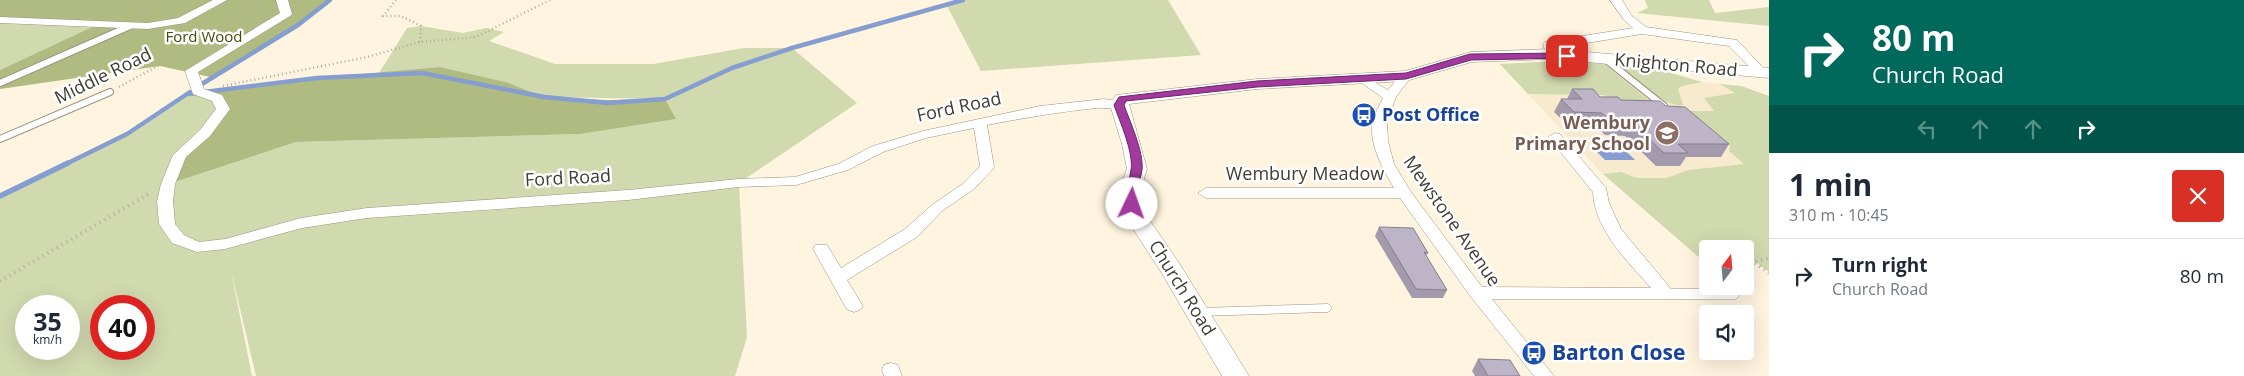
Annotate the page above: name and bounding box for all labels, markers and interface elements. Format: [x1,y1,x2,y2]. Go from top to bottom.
text: 80 m [1872,14,1955,61]
icon: right [1789,20,1854,85]
park label: Ford Wood [165,26,243,46]
pin [1546,35,1588,77]
street label: Middle Road [50,41,155,109]
icon: arrive [1553,42,1581,70]
street label: Knighton Road [1614,47,1739,81]
text: Church Road [1872,59,2004,89]
street label: Ford Road [914,85,1003,127]
bus stop icon: Post Office [1351,102,1377,128]
place label: Post Office [1382,102,1480,126]
place label: Wembury Primary School [1515,110,1651,155]
icon: left [1913,115,1941,143]
icon: ahead [1966,115,1994,143]
icon: ahead [2019,115,2047,143]
icon: right [2072,115,2100,143]
school or university icon: Wembury Primary School [1654,120,1680,146]
street label: Mewstone Avenue [1399,150,1507,291]
street label: Wembury Meadow [1226,161,1384,185]
street label: Ford Road [524,163,612,191]
text: 1 min [1789,164,1872,205]
button: close [2172,170,2224,222]
position arrow [1105,177,1157,229]
text: 310 m · 10:45 [1789,204,1889,226]
street label: Church Road [1144,235,1222,340]
north arrow [1699,240,1754,295]
map controls [1699,240,1754,360]
text: Turn right [1832,252,1927,278]
icon: right [1789,262,1817,290]
text: 80 m [2180,263,2224,289]
text: Church Road [1832,278,1928,300]
speed limit sign: 40 [90,295,155,360]
text: 35 [33,304,62,338]
button: sound [1699,305,1754,360]
text: km/h [33,331,62,348]
place label: Barton Close [1552,338,1685,366]
bus stop icon: Barton Close [1521,340,1547,366]

